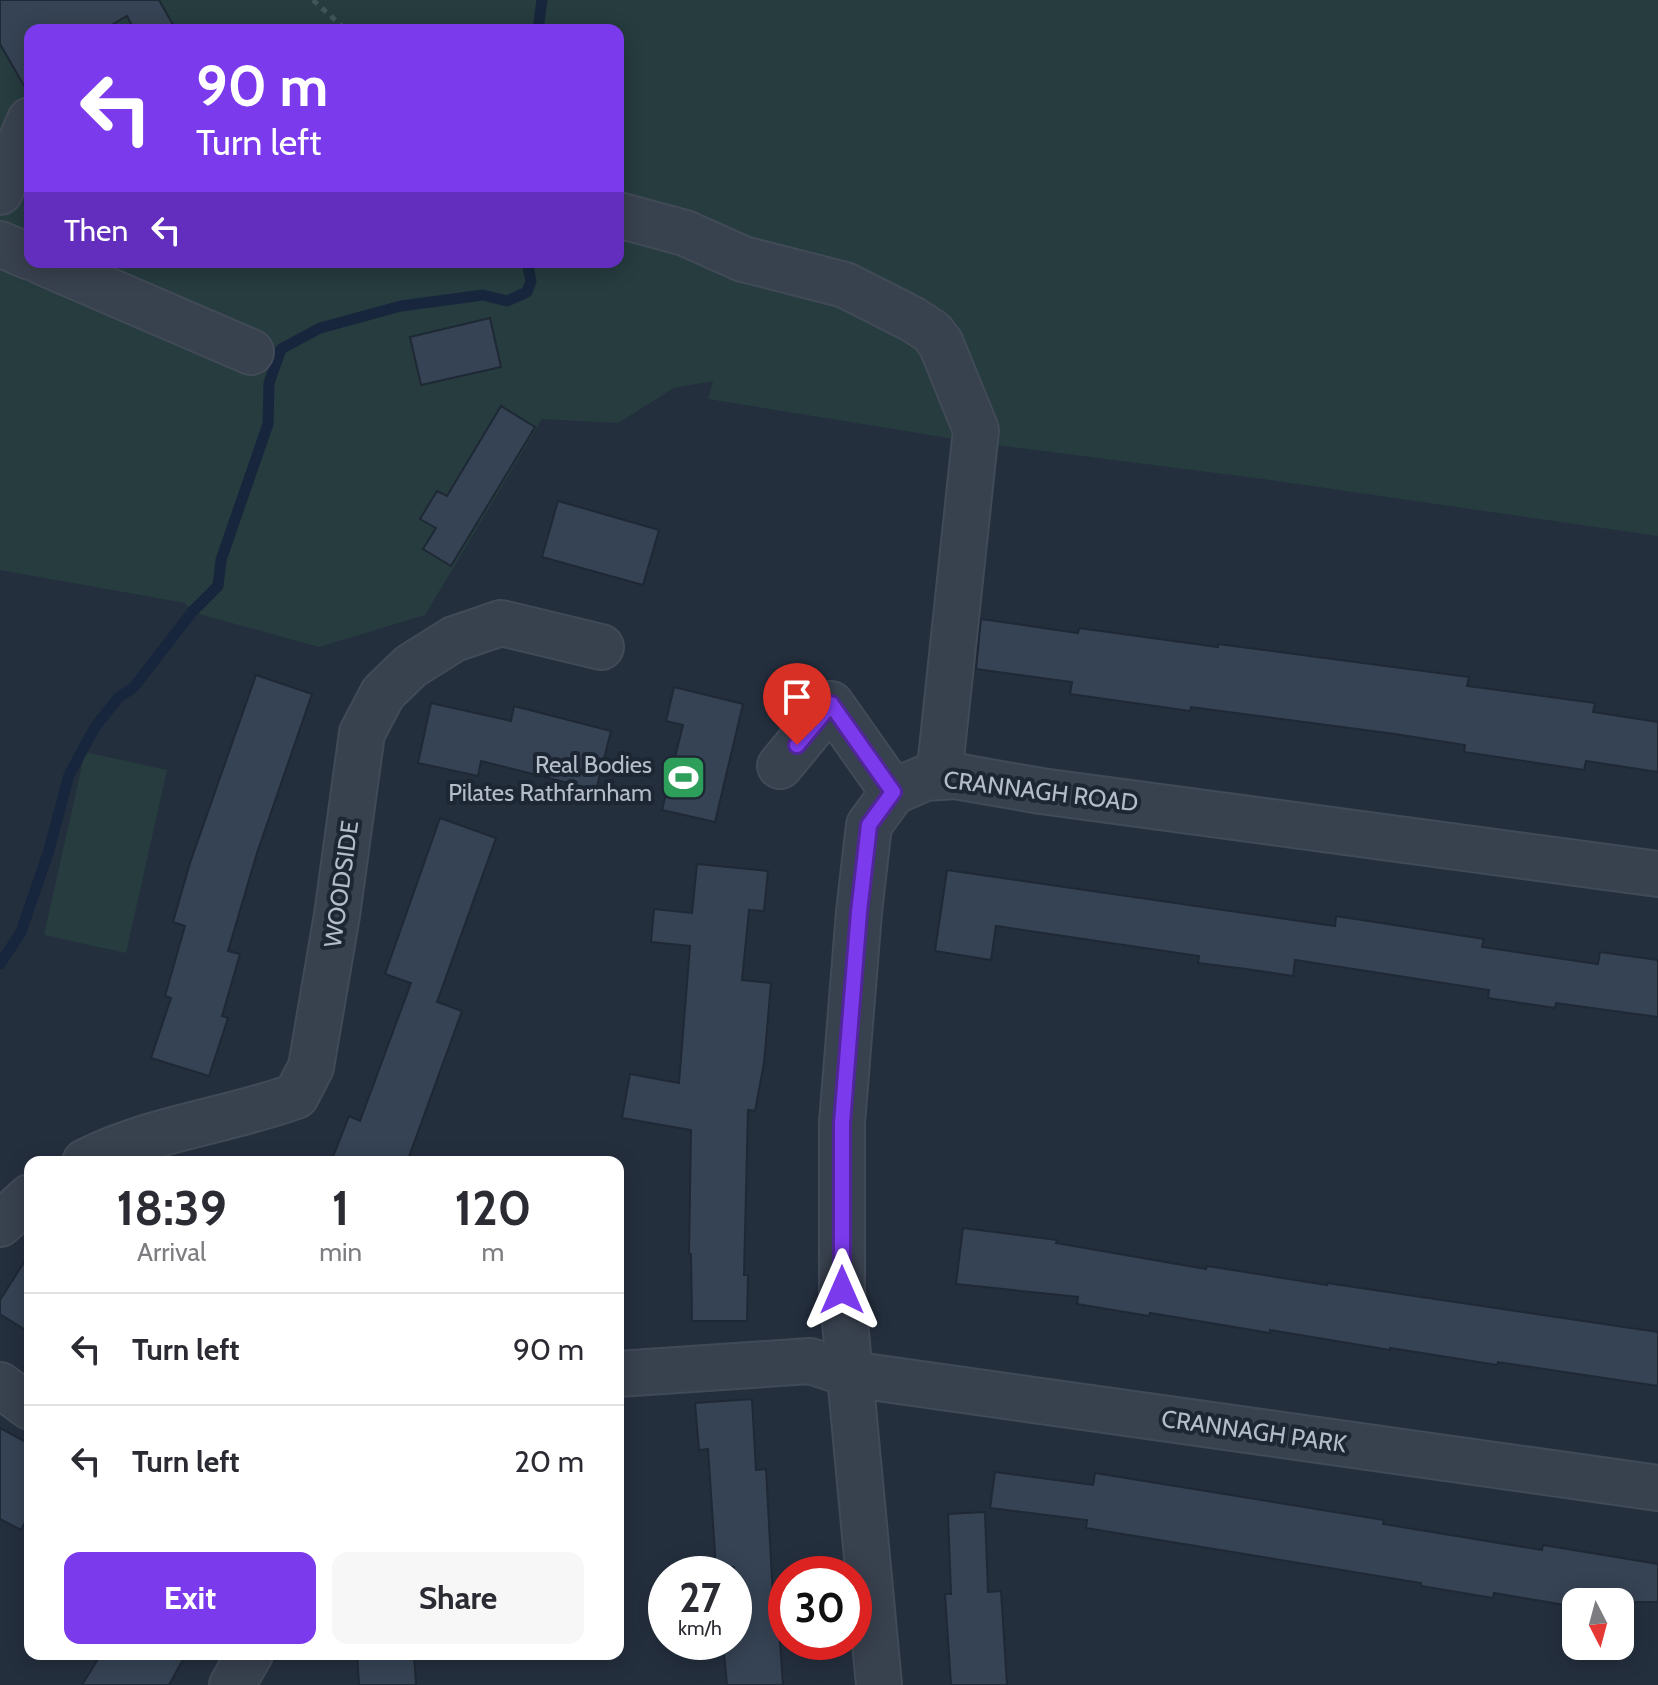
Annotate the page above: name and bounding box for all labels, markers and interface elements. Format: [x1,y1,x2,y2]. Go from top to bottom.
text: 90 m [196,52,328,120]
icon: left [64,56,168,160]
text: Turn left [196,120,321,164]
icon: left [144,208,188,252]
text: Then [64,212,128,249]
pin [763,663,831,745]
icon: arrive [775,675,819,719]
place label: Real Bodies Pilates Rathfarnham [448,750,652,807]
sports icon: Real Bodies Pilates Rathfarnham [659,754,707,802]
street label: CRANNAGH ROAD [942,765,1140,817]
street label: WOODSIDE [318,819,364,949]
text: 18:39 [116,1179,227,1237]
text: 1 [332,1179,349,1237]
text: 120 [454,1179,531,1237]
text: Arrival [137,1236,206,1268]
text: min [319,1236,362,1268]
text: m [482,1236,504,1268]
position arrow [800,1248,884,1332]
icon: left [64,1327,108,1371]
text: Turn left [132,1331,240,1368]
text: 90 m [513,1331,584,1368]
street label: CRANNAGH PARK [1160,1404,1349,1458]
icon: left [64,1439,108,1483]
text: Turn left [132,1443,240,1480]
text: 20 m [514,1443,584,1480]
button: Exit [64,1552,316,1644]
button: Share [332,1552,584,1644]
speed limit sign: 30 [768,1556,872,1660]
text: 27 [679,1573,721,1622]
north arrow [1562,1588,1634,1660]
map controls [1562,1588,1634,1660]
text: km/h [678,1616,722,1640]

